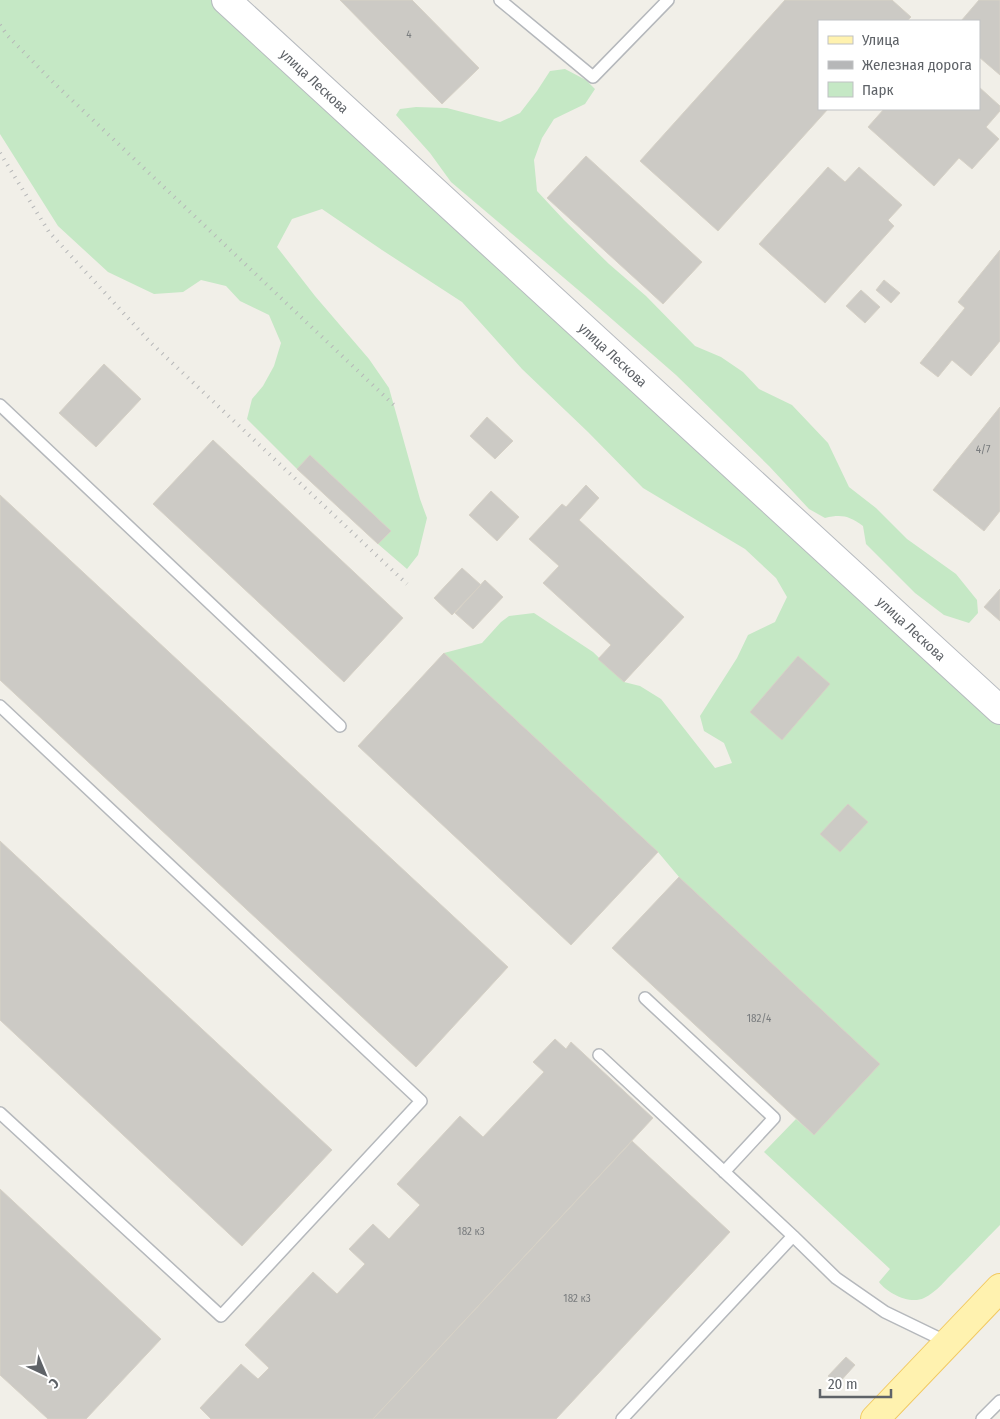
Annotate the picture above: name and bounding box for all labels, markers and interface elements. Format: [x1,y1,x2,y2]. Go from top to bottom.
legend [818,20,980,110]
house number: 4 [406,28,412,41]
text: Улица [861,31,900,49]
street label: улица Лескова [277,45,352,117]
text: Железная дорога [862,56,972,74]
text: Парк [862,81,893,99]
street label: улица Лескова [575,319,651,391]
house number: 4/7 [976,443,991,456]
street label: улица Лескова [873,593,949,664]
house number: 182/4 [747,1012,772,1025]
house number: 182 к3 [457,1225,485,1238]
house number: 182 к3 [563,1292,591,1305]
north arrow [20,1349,70,1399]
scale bar [820,1366,891,1398]
text: С [45,1374,62,1392]
text: 20 m [828,1375,858,1393]

